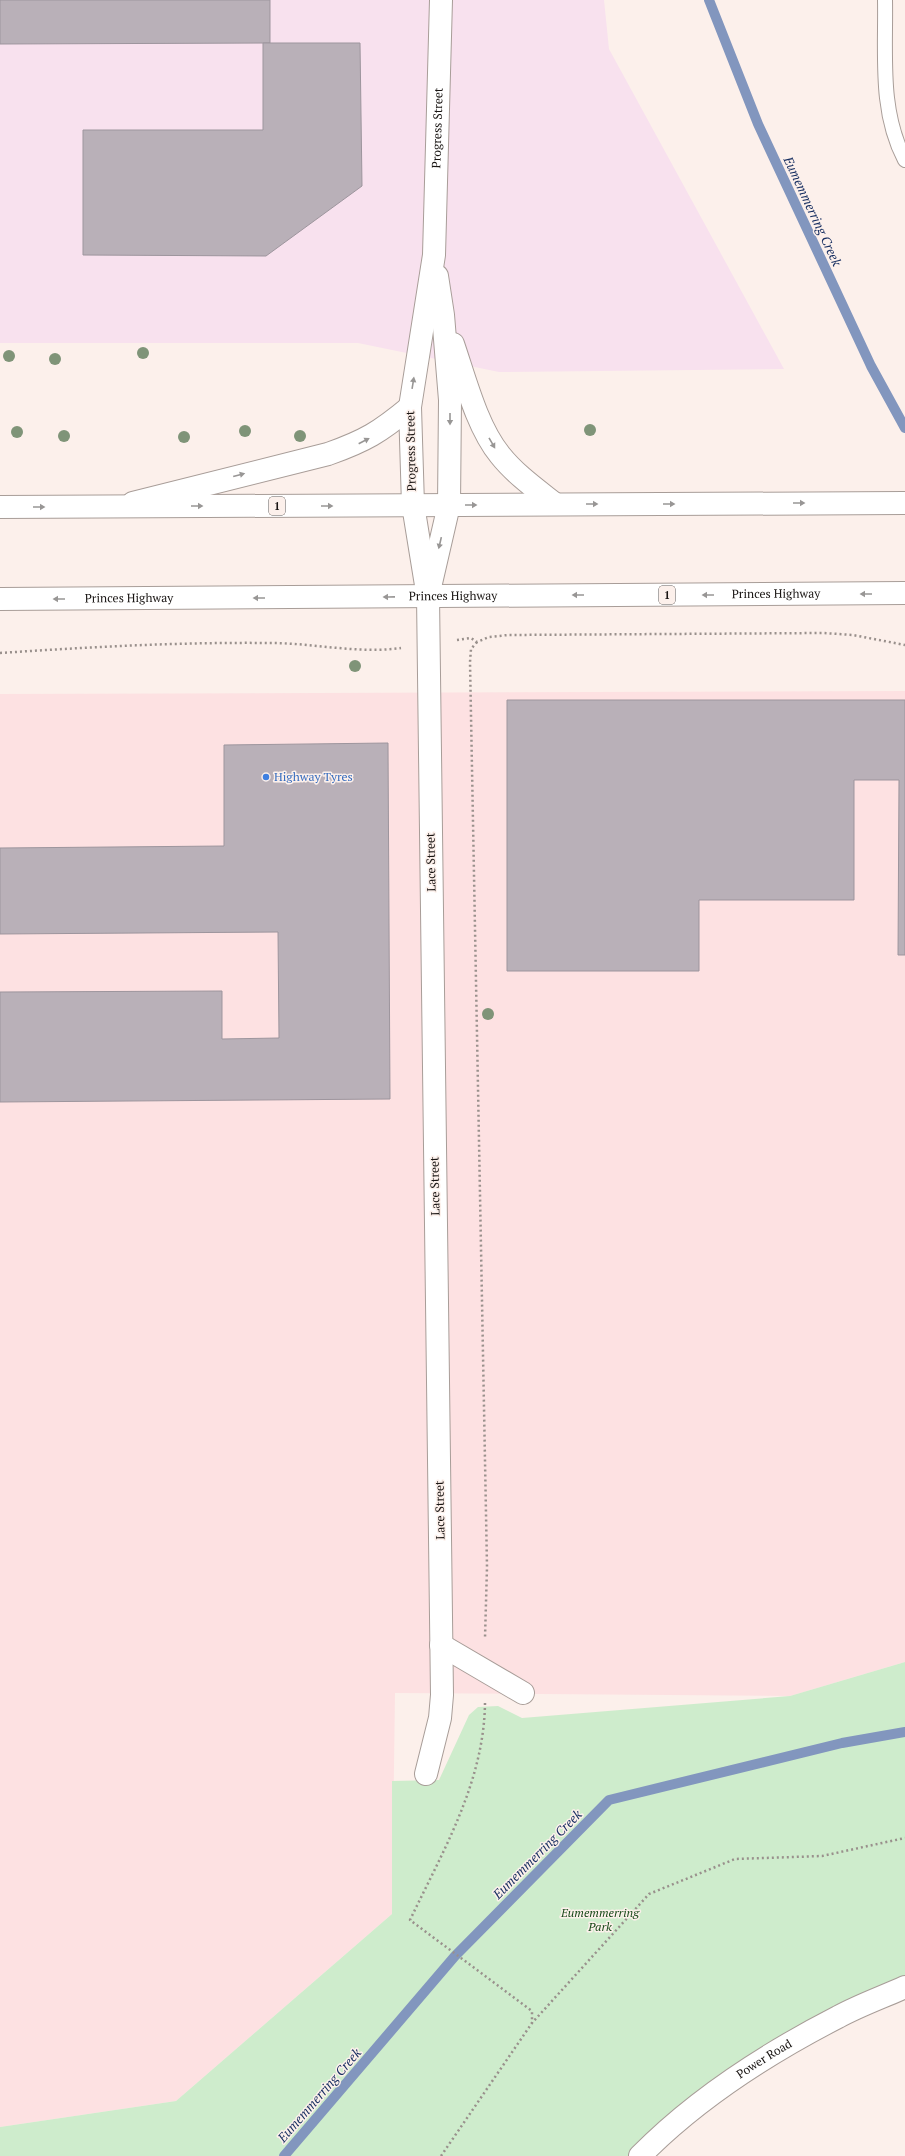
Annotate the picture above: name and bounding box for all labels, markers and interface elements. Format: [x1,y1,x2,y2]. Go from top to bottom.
street label: Progress Street [428,87,446,169]
water label: Eumemmerring Creek [779,152,847,269]
one-way arrow [410,377,416,389]
street label: Progress Street [402,410,419,491]
one-way arrow [447,413,453,426]
one-way arrow [489,437,496,449]
one-way arrow [358,438,370,444]
one-way arrow [233,472,245,478]
road number: 1 [269,497,285,515]
one-way arrow [793,500,806,506]
one-way arrow [586,501,599,507]
one-way arrow [663,501,676,507]
one-way arrow [191,502,203,509]
one-way arrow [465,502,478,508]
one-way arrow [321,503,334,509]
one-way arrow [33,504,46,510]
one-way arrow [437,537,443,549]
road number: 1 [659,586,675,604]
street label: Princes Highway [732,586,821,601]
street label: Princes Highway [409,588,498,603]
street label: Princes Highway [85,590,174,605]
one-way arrow [860,590,872,597]
one-way arrow [571,592,584,598]
one-way arrow [701,592,714,598]
one-way arrow [383,593,395,600]
one-way arrow [252,595,265,601]
one-way arrow [52,596,65,602]
place label: Highway Tyres [274,769,353,784]
marker: Highway Tyres [261,772,271,782]
street label: Lace Street [422,832,439,892]
street label: Lace Street [426,1156,443,1216]
street label: Lace Street [431,1480,448,1540]
water label: Eumemmerring Creek [488,1805,586,1903]
park label: Eumemmerring Park [560,1905,640,1934]
street label: Power Road [733,2036,795,2081]
water label: Eumemmerring Creek [272,2044,365,2147]

